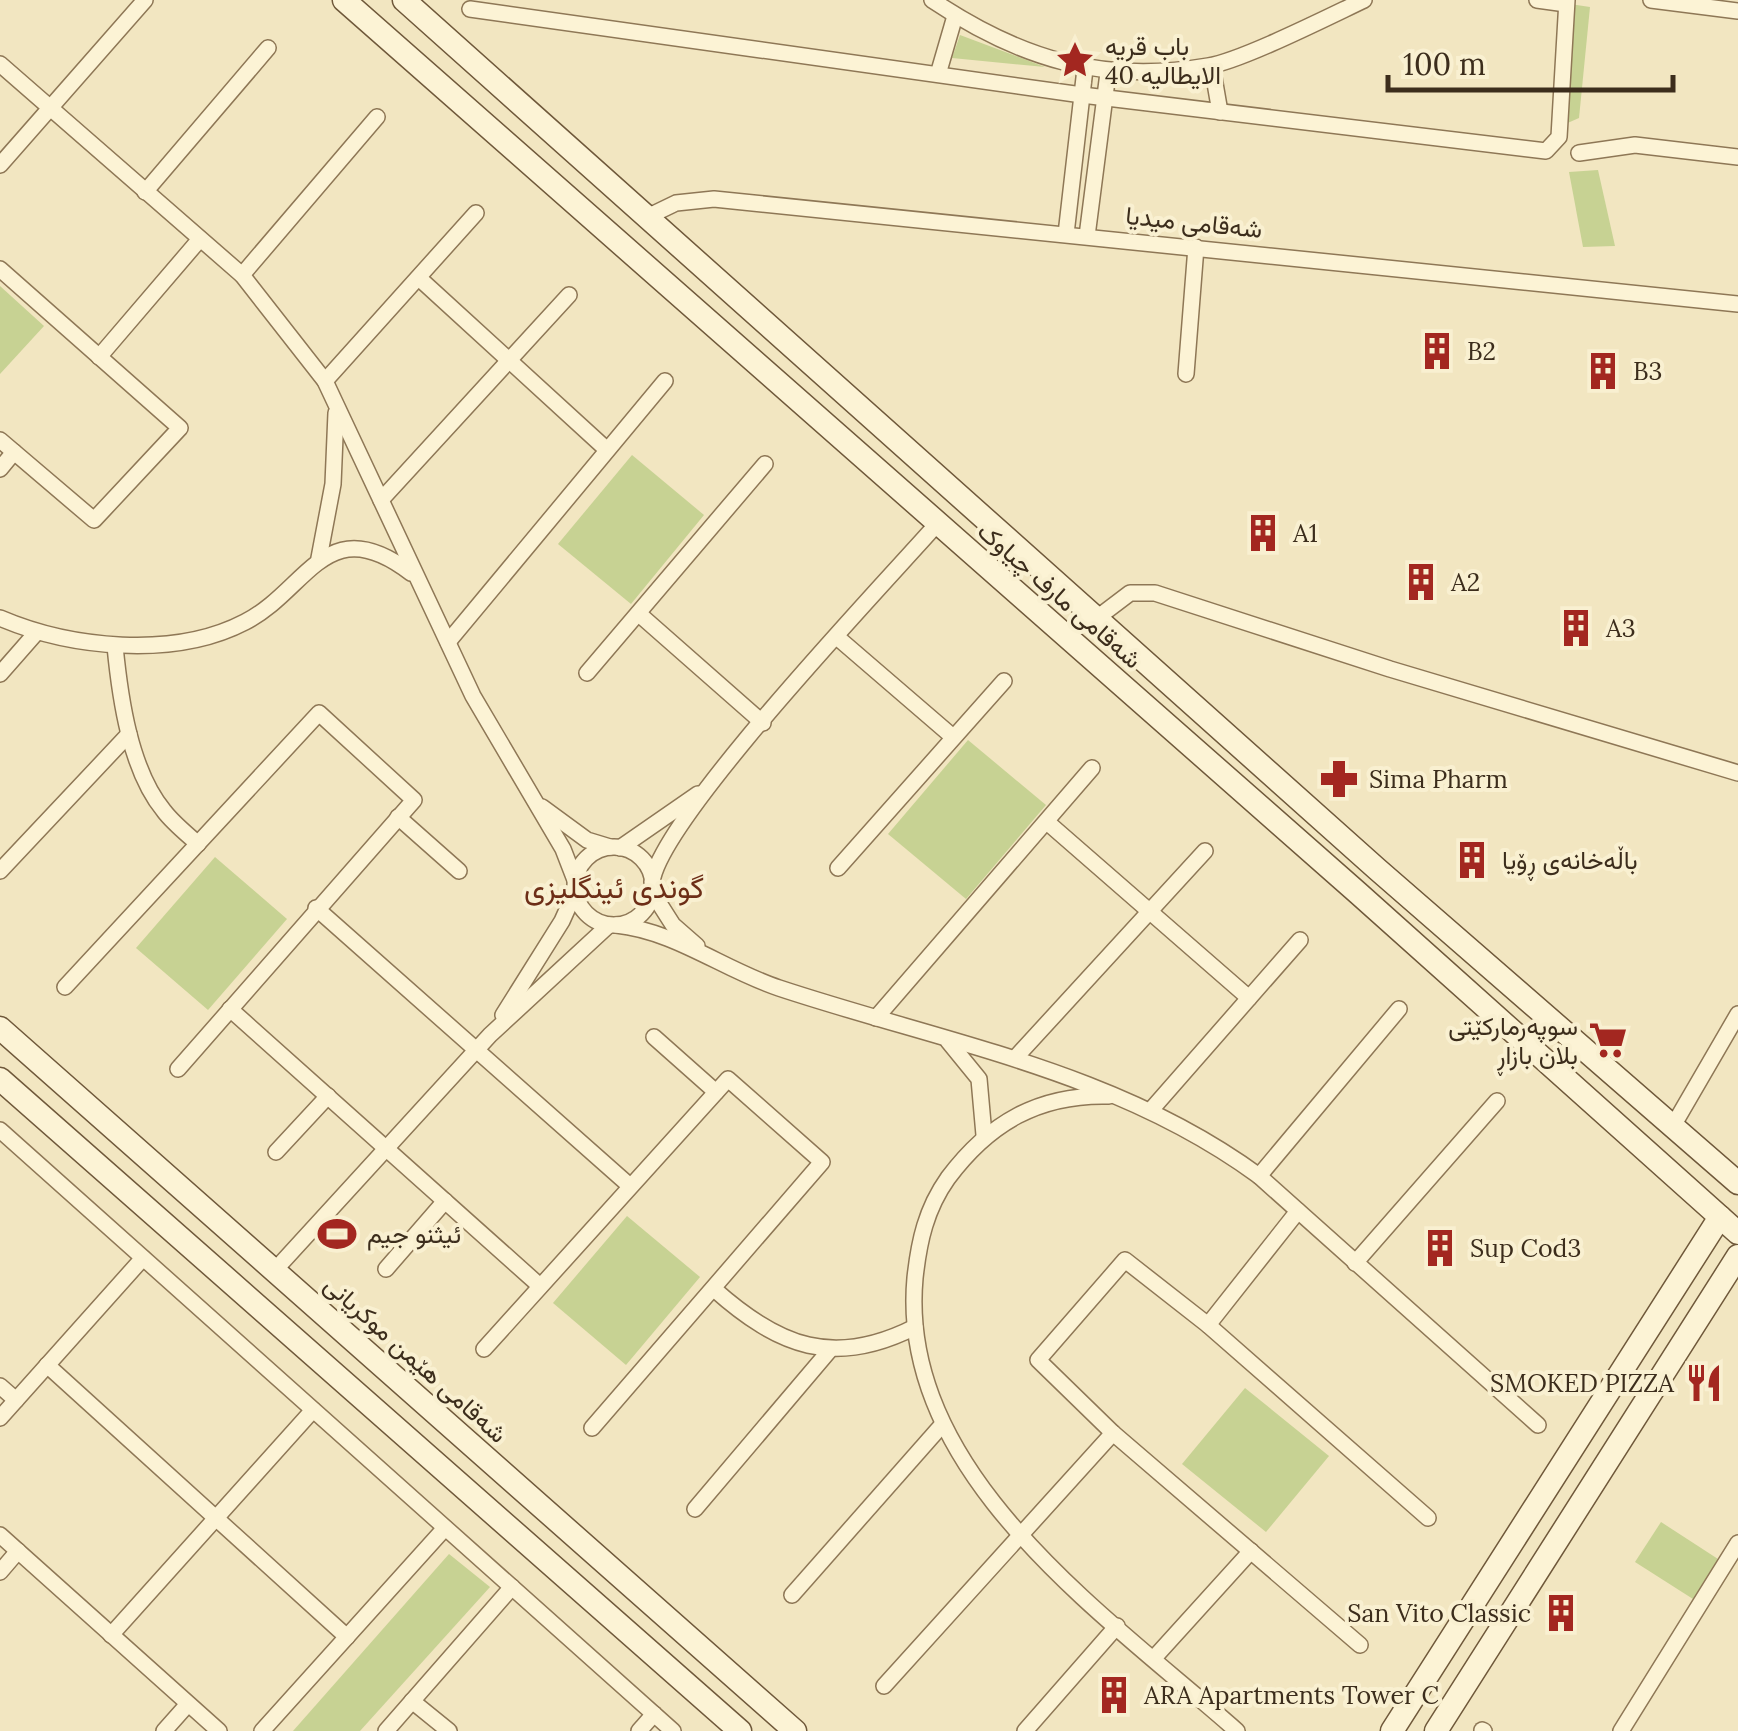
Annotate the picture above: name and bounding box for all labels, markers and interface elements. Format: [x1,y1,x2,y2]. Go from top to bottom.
place label: باب قريه الايطاليه 40 [1105,30,1221,91]
scale bar [1388,30,1673,92]
place icon: باب قريه الايطاليه 40 [1054,39,1096,81]
text: 100 m [1403,45,1486,83]
street label: شەقامی میدیا [1124,199,1264,245]
building icon: B2 [1416,330,1458,372]
place label: B2 [1467,335,1496,367]
building icon: B3 [1582,350,1624,392]
place label: B3 [1633,355,1662,387]
building icon: A1 [1242,512,1284,554]
street label: شەقامی مارف چیاوک [971,515,1149,676]
place label: A1 [1292,517,1318,549]
building icon: A2 [1400,561,1442,603]
place label: A2 [1450,566,1480,598]
building icon: A3 [1555,607,1597,649]
place label: A3 [1605,612,1636,644]
pharmacy icon: Sima Pharm [1318,758,1360,800]
place label: Sima Pharm [1369,763,1508,795]
building icon: باڵەخانەی ڕۆیا [1451,839,1493,881]
place label: باڵەخانەی ڕۆیا [1502,844,1638,881]
district label: گوندی ئینگلیزی [524,868,704,906]
place label: سوپەرمارکێتی بلان بازاڕ [1448,1010,1578,1076]
supermarket icon: سوپەرمارکێتی بلان بازاڕ [1587,1019,1629,1061]
sports icon: ئيثنو جيم [316,1213,358,1255]
place label: ئيثنو جيم [367,1218,461,1251]
building icon: Sup Cod3 [1419,1227,1461,1269]
place label: Sup Cod3 [1470,1232,1581,1264]
street label: شەقامی هێمن موکریانی [318,1268,514,1450]
restaurant icon: SMOKED PIZZA [1683,1362,1725,1404]
place label: SMOKED PIZZA [1490,1367,1674,1399]
building icon: San Vito Classic [1540,1592,1582,1634]
place label: San Vito Classic [1347,1597,1531,1629]
building icon: ARA Apartments Tower C [1093,1674,1135,1716]
place label: ARA Apartments Tower C [1143,1679,1439,1711]

